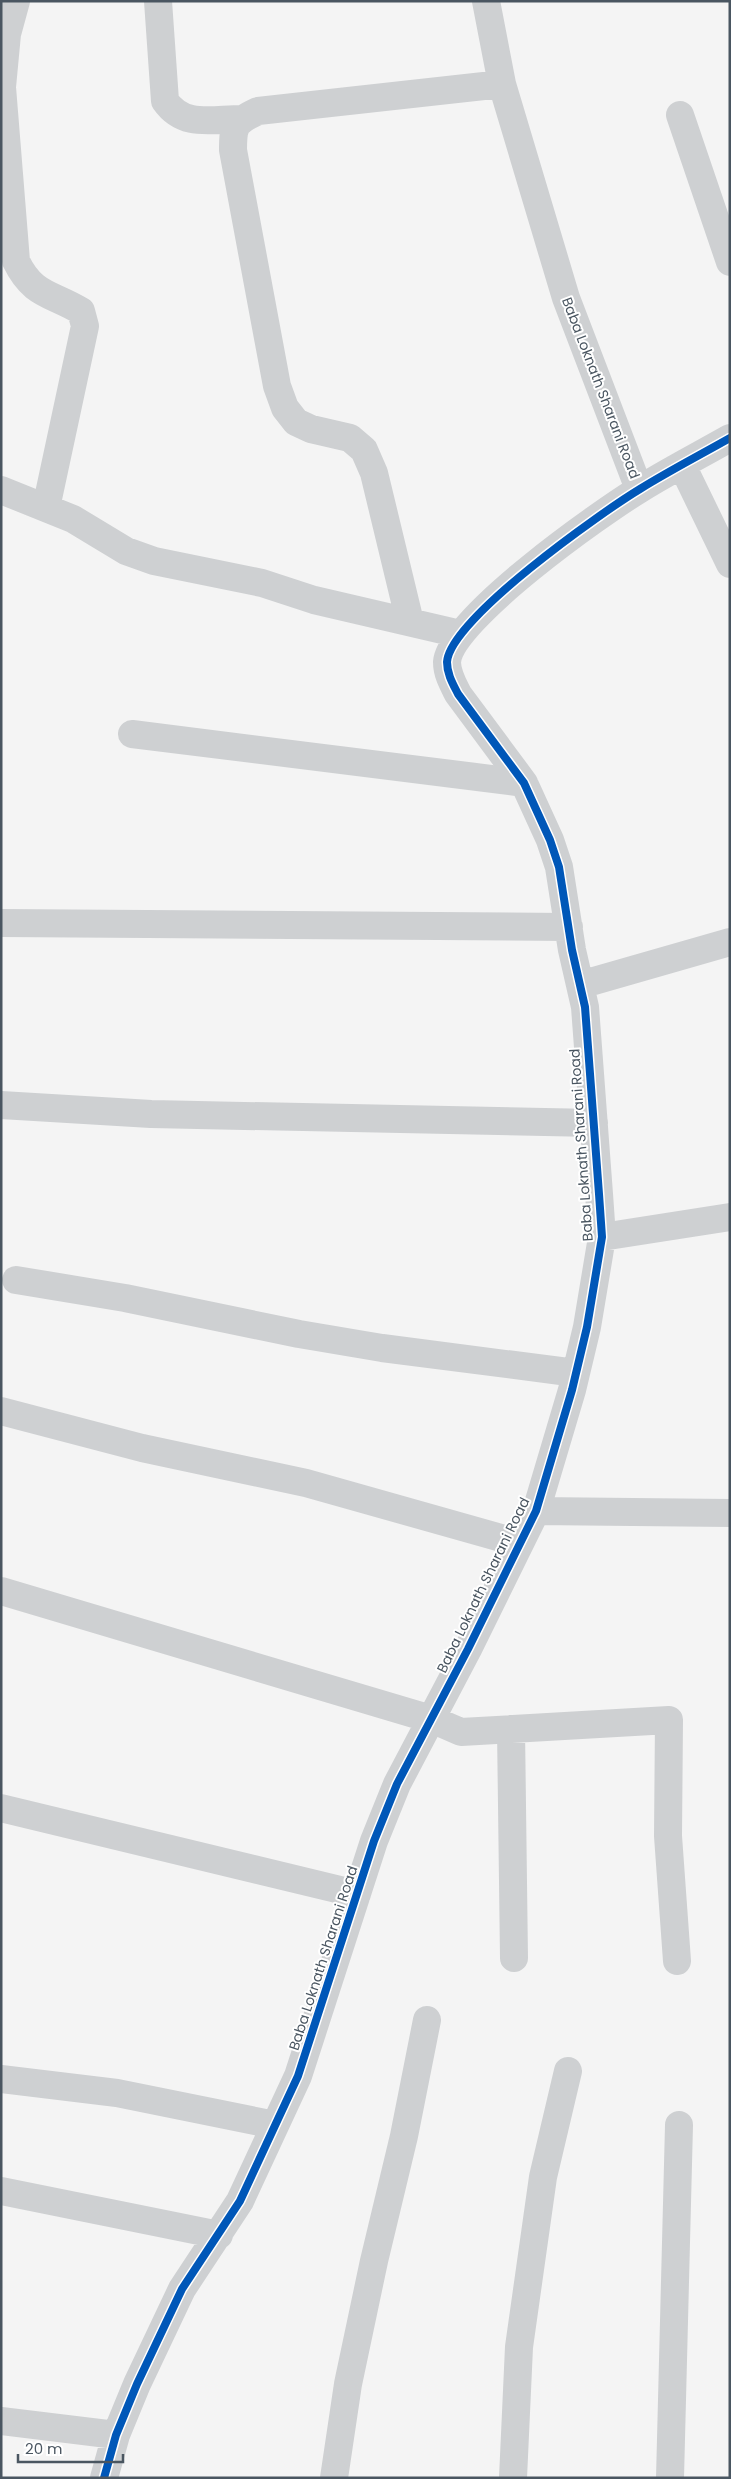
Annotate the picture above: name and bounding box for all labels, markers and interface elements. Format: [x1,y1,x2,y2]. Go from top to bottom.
street label: Baba Loknath Sharani Road [557,294,645,482]
street label: Baba Loknath Sharani Road [564,1048,598,1242]
street label: Baba Loknath Sharani Road [432,1494,534,1676]
street label: Baba Loknath Sharani Road [284,1863,362,2053]
scale bar [18,2432,122,2464]
text: 20 m [25,2438,63,2459]

